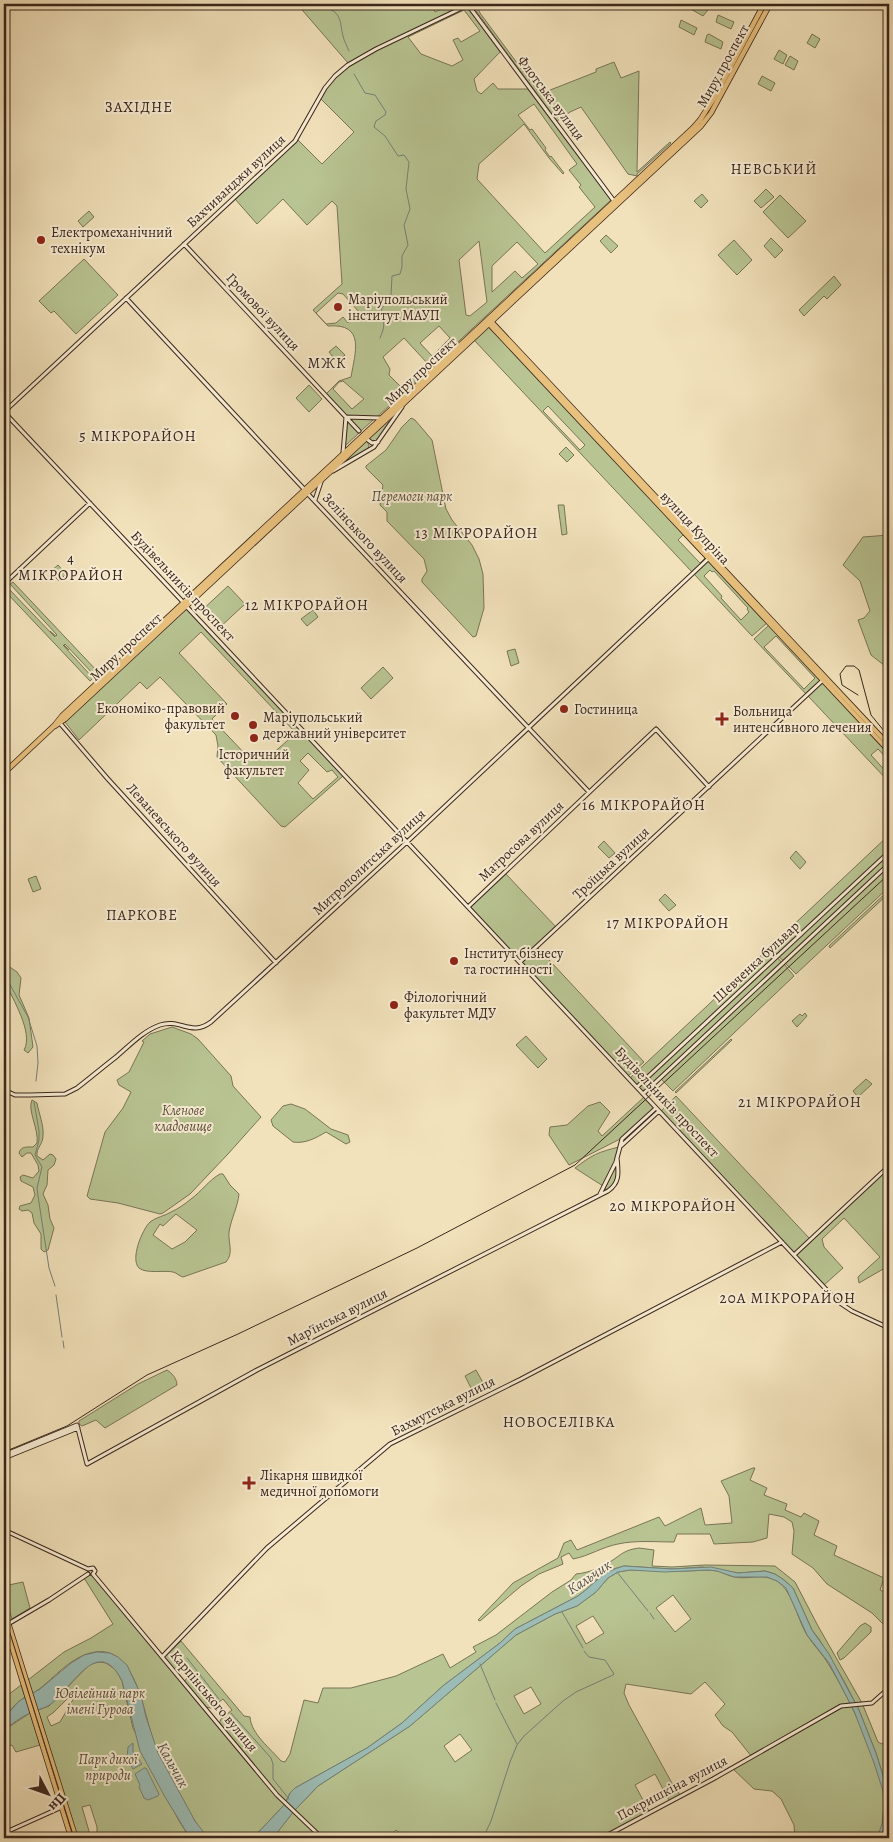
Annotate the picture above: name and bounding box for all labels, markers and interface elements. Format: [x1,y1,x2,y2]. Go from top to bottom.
street label: Миру проспект [692,21,754,111]
street label: Флотська вулиця [513,52,589,144]
district label: ЗАХІДНЕ [105,97,173,117]
street label: Бахчиванджи вулиця [182,130,290,232]
district label: НЕВСЬКИЙ [731,159,817,179]
place label: Електромеханічний технікум [51,223,172,258]
marker: Електромеханічний технікум [35,234,47,246]
street label: Громової вулиця [222,269,304,355]
place label: Маріупольський інститут МАУП [348,290,448,325]
marker: Маріупольський інститут МАУП [332,301,344,313]
street label: Миру проспект [381,333,461,409]
district label: МЖК [308,353,346,373]
district label: 5 МІКРОРАЙОН [79,426,197,446]
park label: Перемоги парк [372,487,452,506]
street label: вулиця Купріна [656,487,734,569]
street label: Зелінського вулиця [318,489,412,588]
district label: 13 МІКРОРАЙОН [415,523,539,543]
street label: Будівельників проспект [127,527,239,645]
district label: 4 МІКРОРАЙОН [18,548,124,585]
district label: 12 МІКРОРАЙОН [245,595,369,615]
street label: Миру проспект [86,609,166,685]
place label: Економіко-правовий факультет [97,699,225,734]
place label: Гостиница [574,700,639,719]
place label: Больница интенсивного лечения [733,702,872,737]
marker: Гостиница [558,703,570,715]
place label: Маріупольський державний університет [262,708,406,743]
marker: Економіко-правовий факультет [229,710,241,722]
marker: Больница интенсивного лечения [715,712,729,726]
marker: Маріупольський державний університет [247,719,259,731]
marker: Історичний факультет [248,732,260,744]
place label: Історичний факультет [219,745,289,780]
street label: Леваневського вулиця [122,779,226,891]
district label: 16 МІКРОРАЙОН [582,795,706,815]
street label: Матросова вулиця [474,796,568,886]
street label: Митрополитська вулиця [308,804,430,919]
street label: Троїцька вулиця [569,822,654,904]
district label: ПАРКОВЕ [106,905,178,925]
district label: 17 МІКРОРАЙОН [606,913,730,933]
street label: Шевченка бульвар [709,917,803,1007]
place label: Інститут бізнесу та гостинності [464,944,564,979]
marker: Інститут бізнесу та гостинності [448,955,460,967]
place label: Філологічний факультет МДУ [404,988,496,1023]
marker: Філологічний факультет МДУ [388,999,400,1011]
street label: Будівельників проспект [611,1043,723,1161]
district label: 21 МІКРОРАЙОН [738,1092,862,1112]
park label: Кленове кладовище [154,1101,212,1136]
district label: 20 МІКРОРАЙОН [609,1196,737,1216]
street label: Мар'їнська вулиця [284,1283,391,1351]
district label: 20А МІКРОРАЙОН [720,1288,856,1308]
street label: Бахмутська вулиця [388,1371,499,1441]
district label: НОВОСЕЛІВКА [503,1412,615,1432]
place label: Лікарня швидкої медичної допомоги [260,1466,379,1501]
marker: Лікарня швидкої медичної допомоги [242,1476,256,1490]
water label: Кальчик [563,1555,615,1599]
street label: Карпінського вулиця [166,1646,262,1756]
park label: Ювілейний парк імені Гурова [55,1684,145,1719]
water label: Кальчик [152,1739,194,1792]
park label: Парк дикої природи [78,1750,139,1785]
street label: Покришкіна вулиця [614,1751,731,1825]
north arrow [22,1770,72,1820]
text: Пн [44,1789,71,1815]

